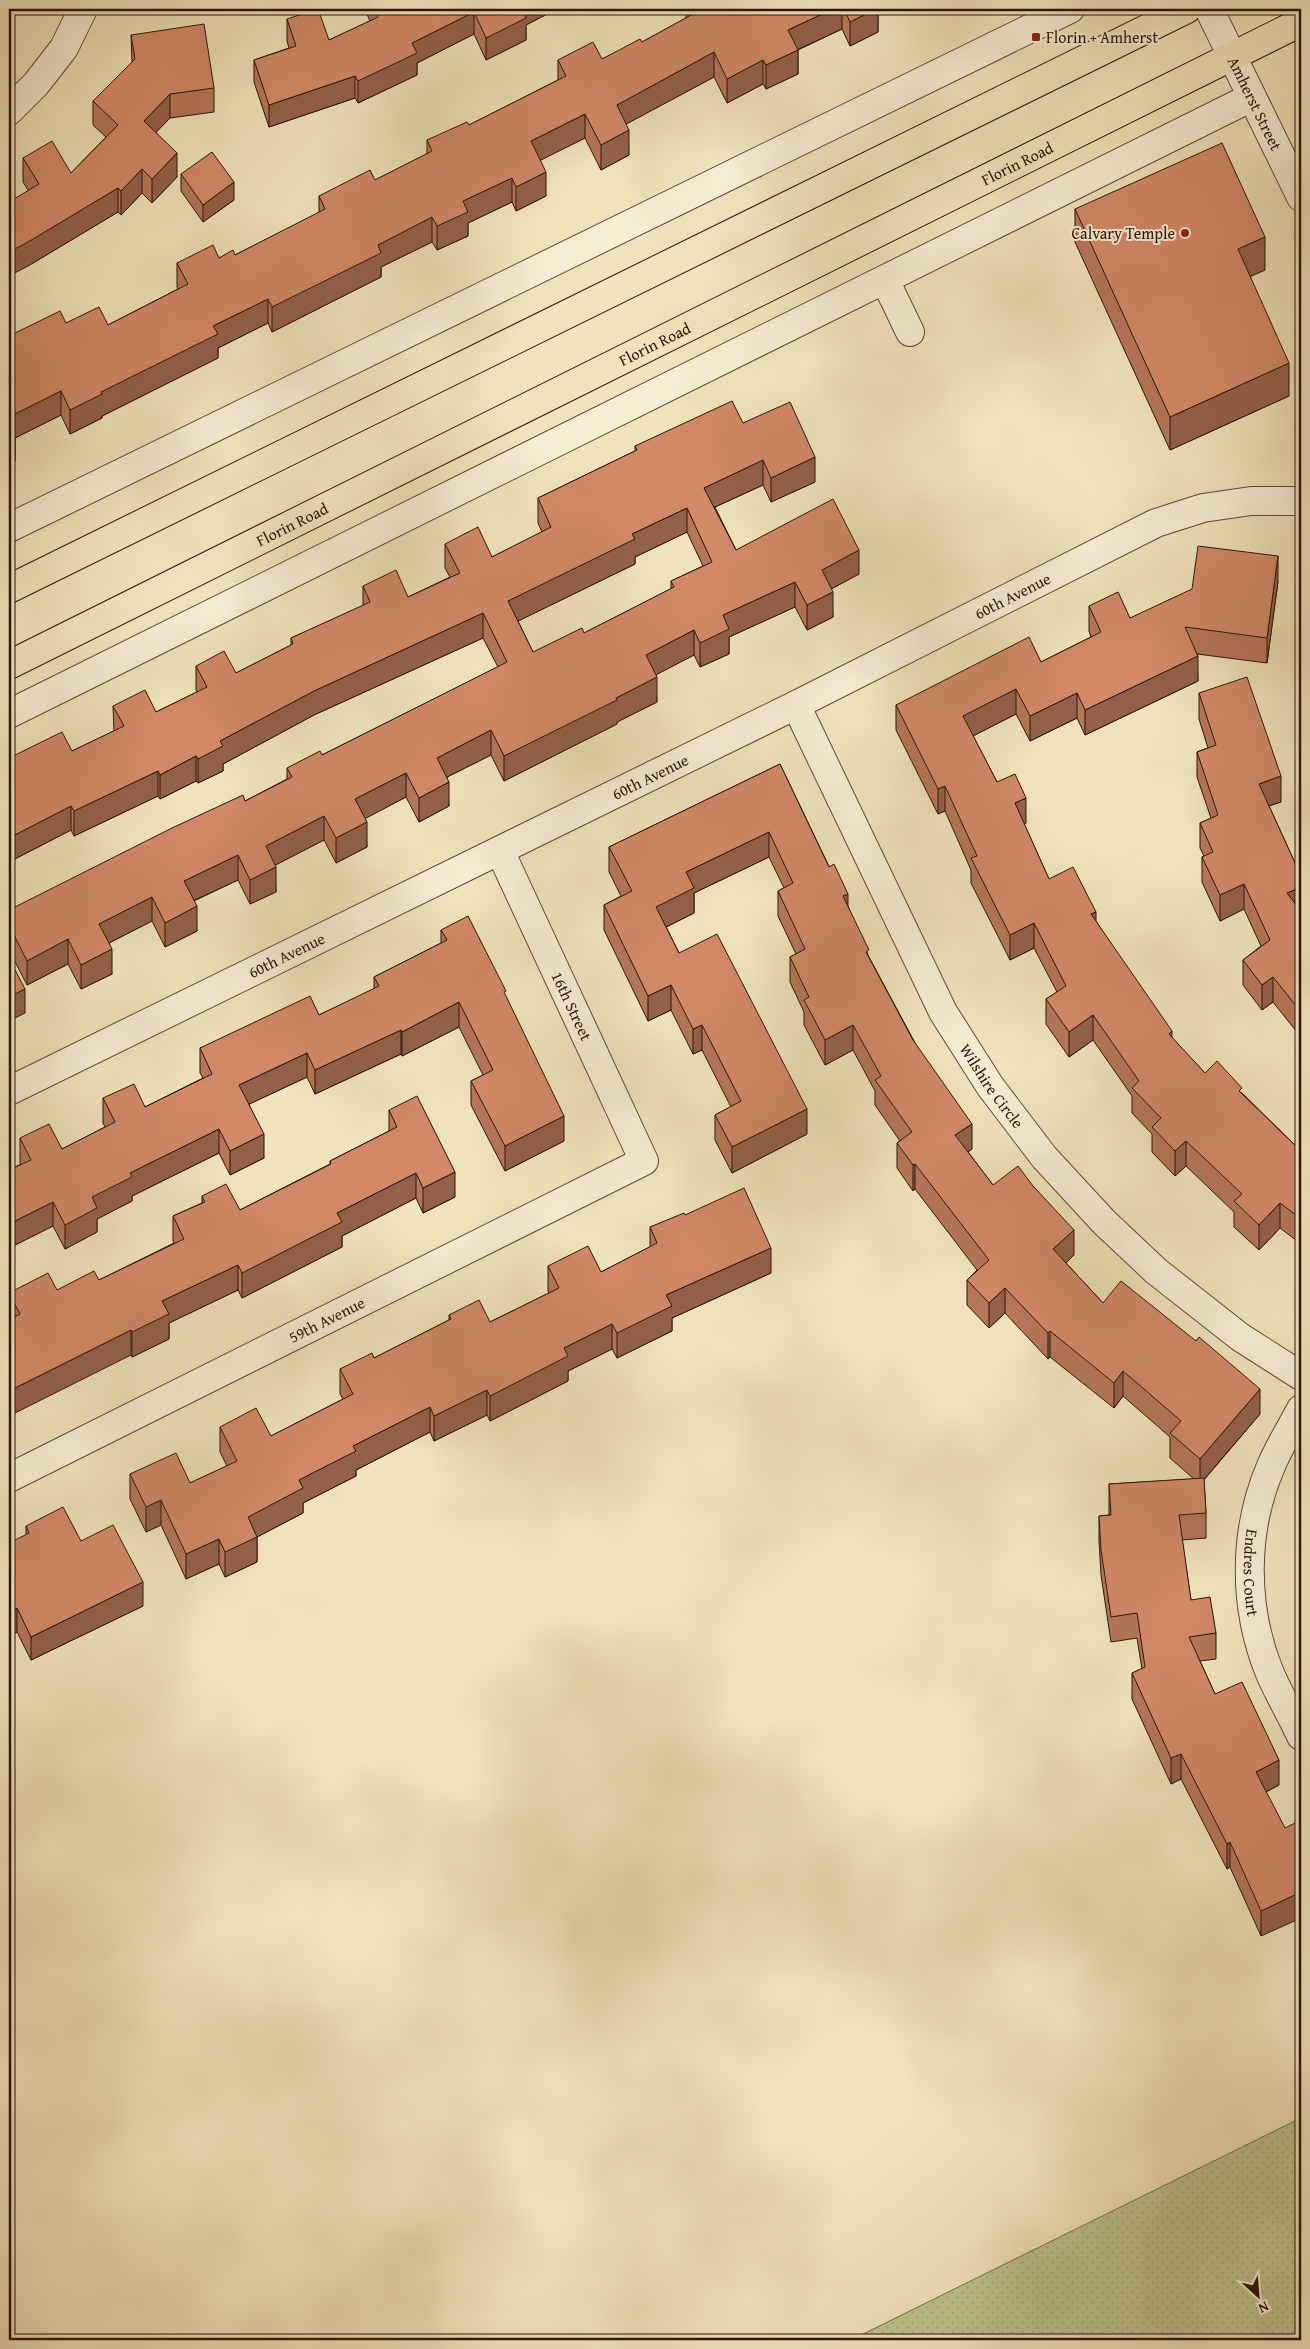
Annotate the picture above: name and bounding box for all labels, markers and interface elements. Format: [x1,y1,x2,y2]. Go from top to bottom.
place label: Florin + Amherst [1046,25,1158,49]
marker: Florin + Amherst [1030,31,1042,43]
street label: Amherst Street [1222,52,1288,155]
street label: Florin Road [977,135,1058,191]
place label: Calvary Temple [1071,221,1175,245]
marker: Calvary Temple [1179,227,1191,239]
street label: Florin Road [614,316,695,372]
street label: Florin Road [252,496,332,552]
street label: 60th Avenue [970,566,1055,625]
street label: 60th Avenue [608,748,692,806]
street label: 60th Avenue [244,926,329,984]
street label: 16th Street [545,967,599,1045]
street label: Wilshire Circle [954,1039,1030,1133]
street label: 59th Avenue [284,1290,369,1349]
street label: Endres Court [1238,1528,1265,1618]
north arrow [1232,2272,1282,2322]
text: N [1255,2297,1272,2319]

